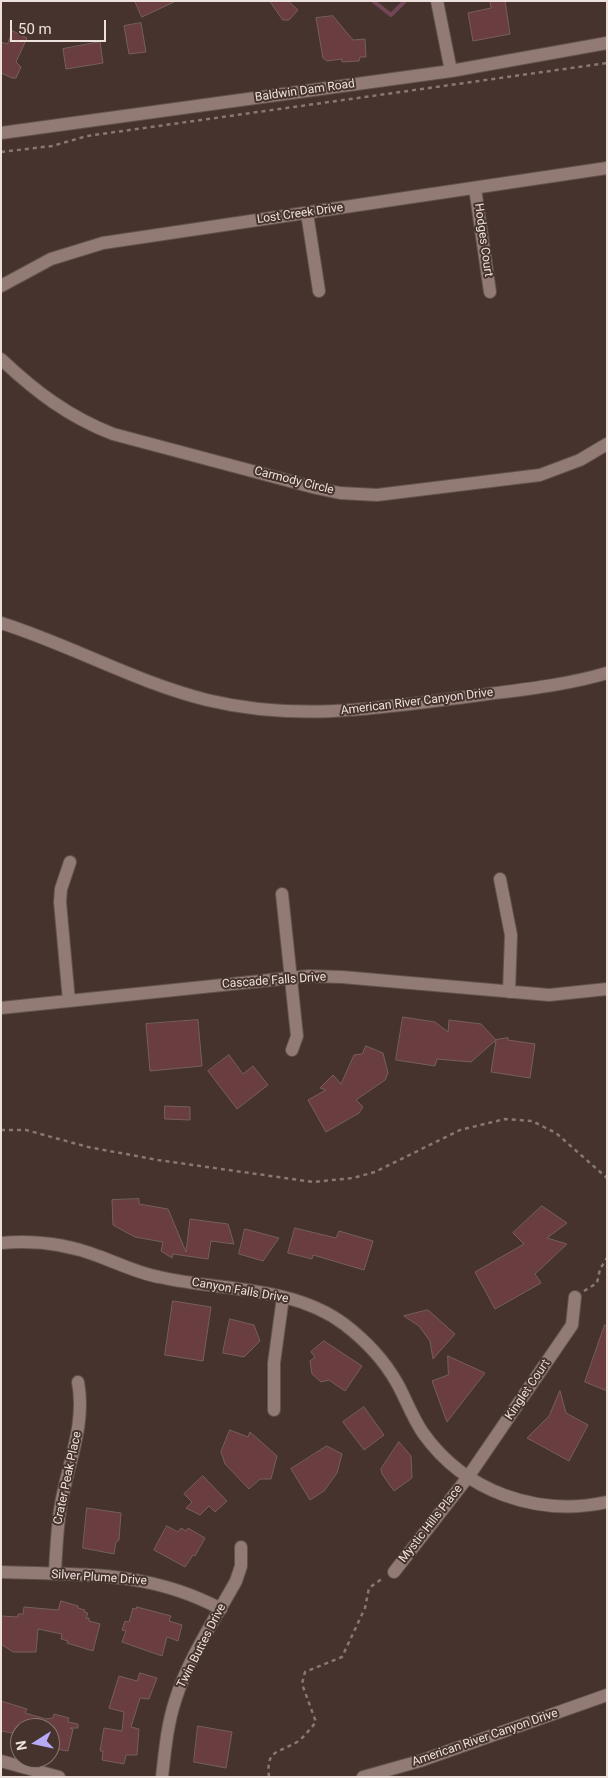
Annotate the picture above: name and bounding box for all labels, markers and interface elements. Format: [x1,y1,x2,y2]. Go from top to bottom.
scale bar [12,10,109,42]
text: 50 m [18,20,52,38]
street label: Baldwin Dam Road [254,77,356,105]
street label: Lost Creek Drive [256,201,344,227]
street label: Hodges Court [471,202,495,278]
street label: Carmody Circle [253,464,335,498]
street label: American River Canyon Drive [340,685,494,719]
street label: Cascade Falls Drive [221,970,327,992]
street label: Canyon Falls Drive [191,1275,289,1307]
street label: Kinglet Court [503,1357,553,1423]
street label: Crater Peak Place [51,1430,85,1526]
street label: Mystic Hills Place [396,1482,466,1566]
street label: Silver Plume Drive [51,1567,147,1589]
street label: Twin Buttes Drive [175,1601,229,1691]
street label: American River Canyon Drive [410,1706,560,1770]
north arrow [10,1718,60,1768]
text: N [12,1739,30,1752]

